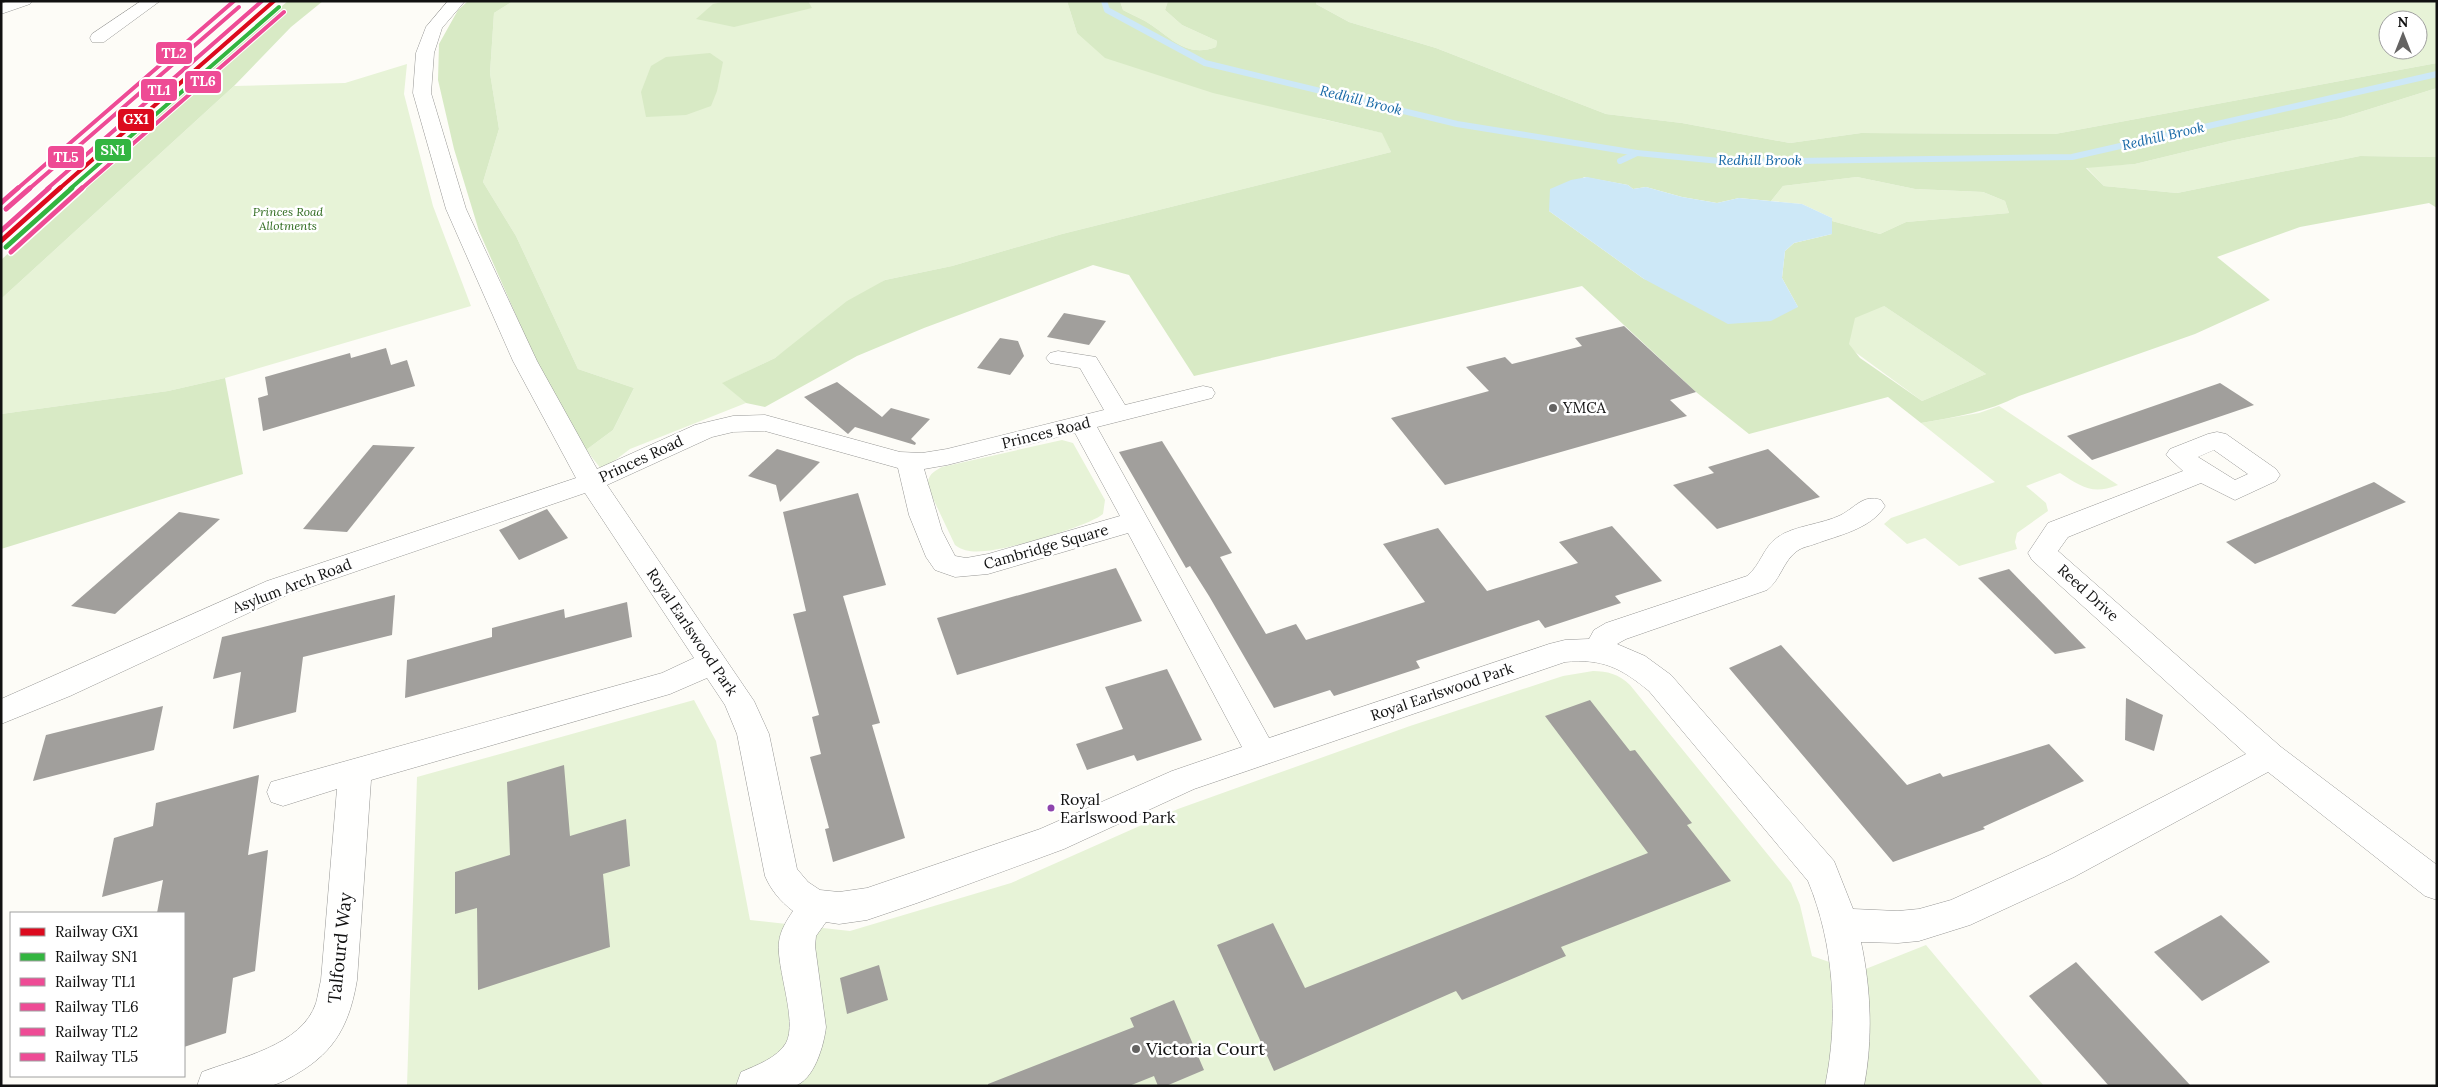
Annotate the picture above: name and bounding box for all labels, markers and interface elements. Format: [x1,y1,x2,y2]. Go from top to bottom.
north arrow [2378,10,2428,60]
text: N [2398,13,2409,31]
line badge: TL2 [155,41,193,65]
text: TL2 [161,44,187,62]
line badge: TL6 [184,70,222,94]
text: TL6 [190,72,216,90]
line badge: TL1 [140,78,178,102]
text: TL1 [147,81,171,99]
water label: Redhill Brook [1318,81,1404,119]
line badge: GX1 [117,108,155,132]
text: GX1 [123,110,149,128]
water label: Redhill Brook [2120,118,2206,154]
line badge: SN1 [94,138,132,162]
text: SN1 [101,141,126,159]
line badge: TL5 [47,145,85,169]
text: TL5 [53,148,79,166]
water label: Redhill Brook [1718,151,1802,169]
park label: Princes Road Allotments [253,204,324,233]
place label: YMCA [1562,398,1607,417]
marker: YMCA [1547,402,1559,414]
street label: Princes Road [1000,412,1092,453]
street label: Princes Road [596,431,686,486]
street label: Cambridge Square [981,520,1110,573]
street label: Asylum Arch Road [229,554,354,617]
street label: Reed Drive [2054,560,2123,625]
street label: Royal Earlswood Park [643,564,742,699]
street label: Royal Earlswood Park [1368,658,1516,725]
place label: Royal Earlswood Park [1060,789,1176,827]
marker: Royal Earlswood Park [1046,803,1056,813]
street label: Talfourd Way [322,891,357,1005]
legend [10,912,185,1077]
text: Railway GX1 [55,922,138,941]
text: Railway SN1 [55,947,137,966]
text: Railway TL1 [55,972,135,991]
text: Railway TL6 [55,997,139,1016]
text: Railway TL2 [55,1022,138,1041]
place label: Victoria Court [1145,1037,1265,1060]
marker: Victoria Court [1130,1043,1142,1055]
text: Railway TL5 [55,1047,138,1066]

